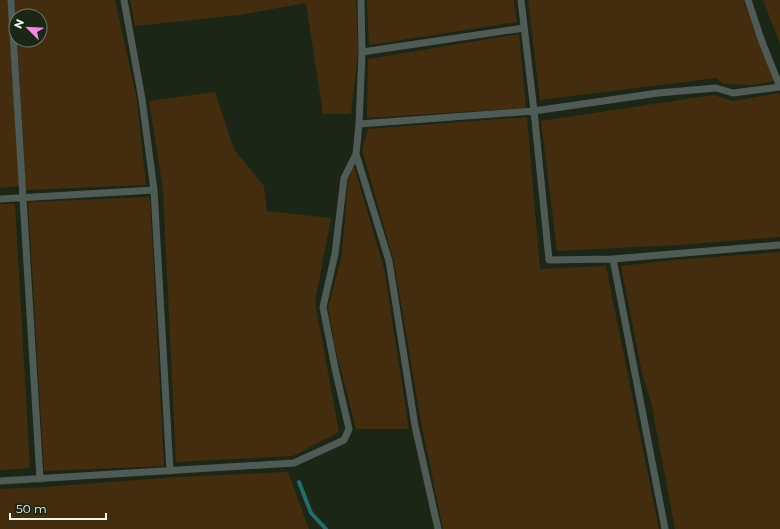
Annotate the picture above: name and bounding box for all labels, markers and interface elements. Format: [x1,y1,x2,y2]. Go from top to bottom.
north arrow [8,8,48,48]
text: N [11,17,27,31]
scale bar [10,495,106,521]
text: 50 m [16,501,47,516]

